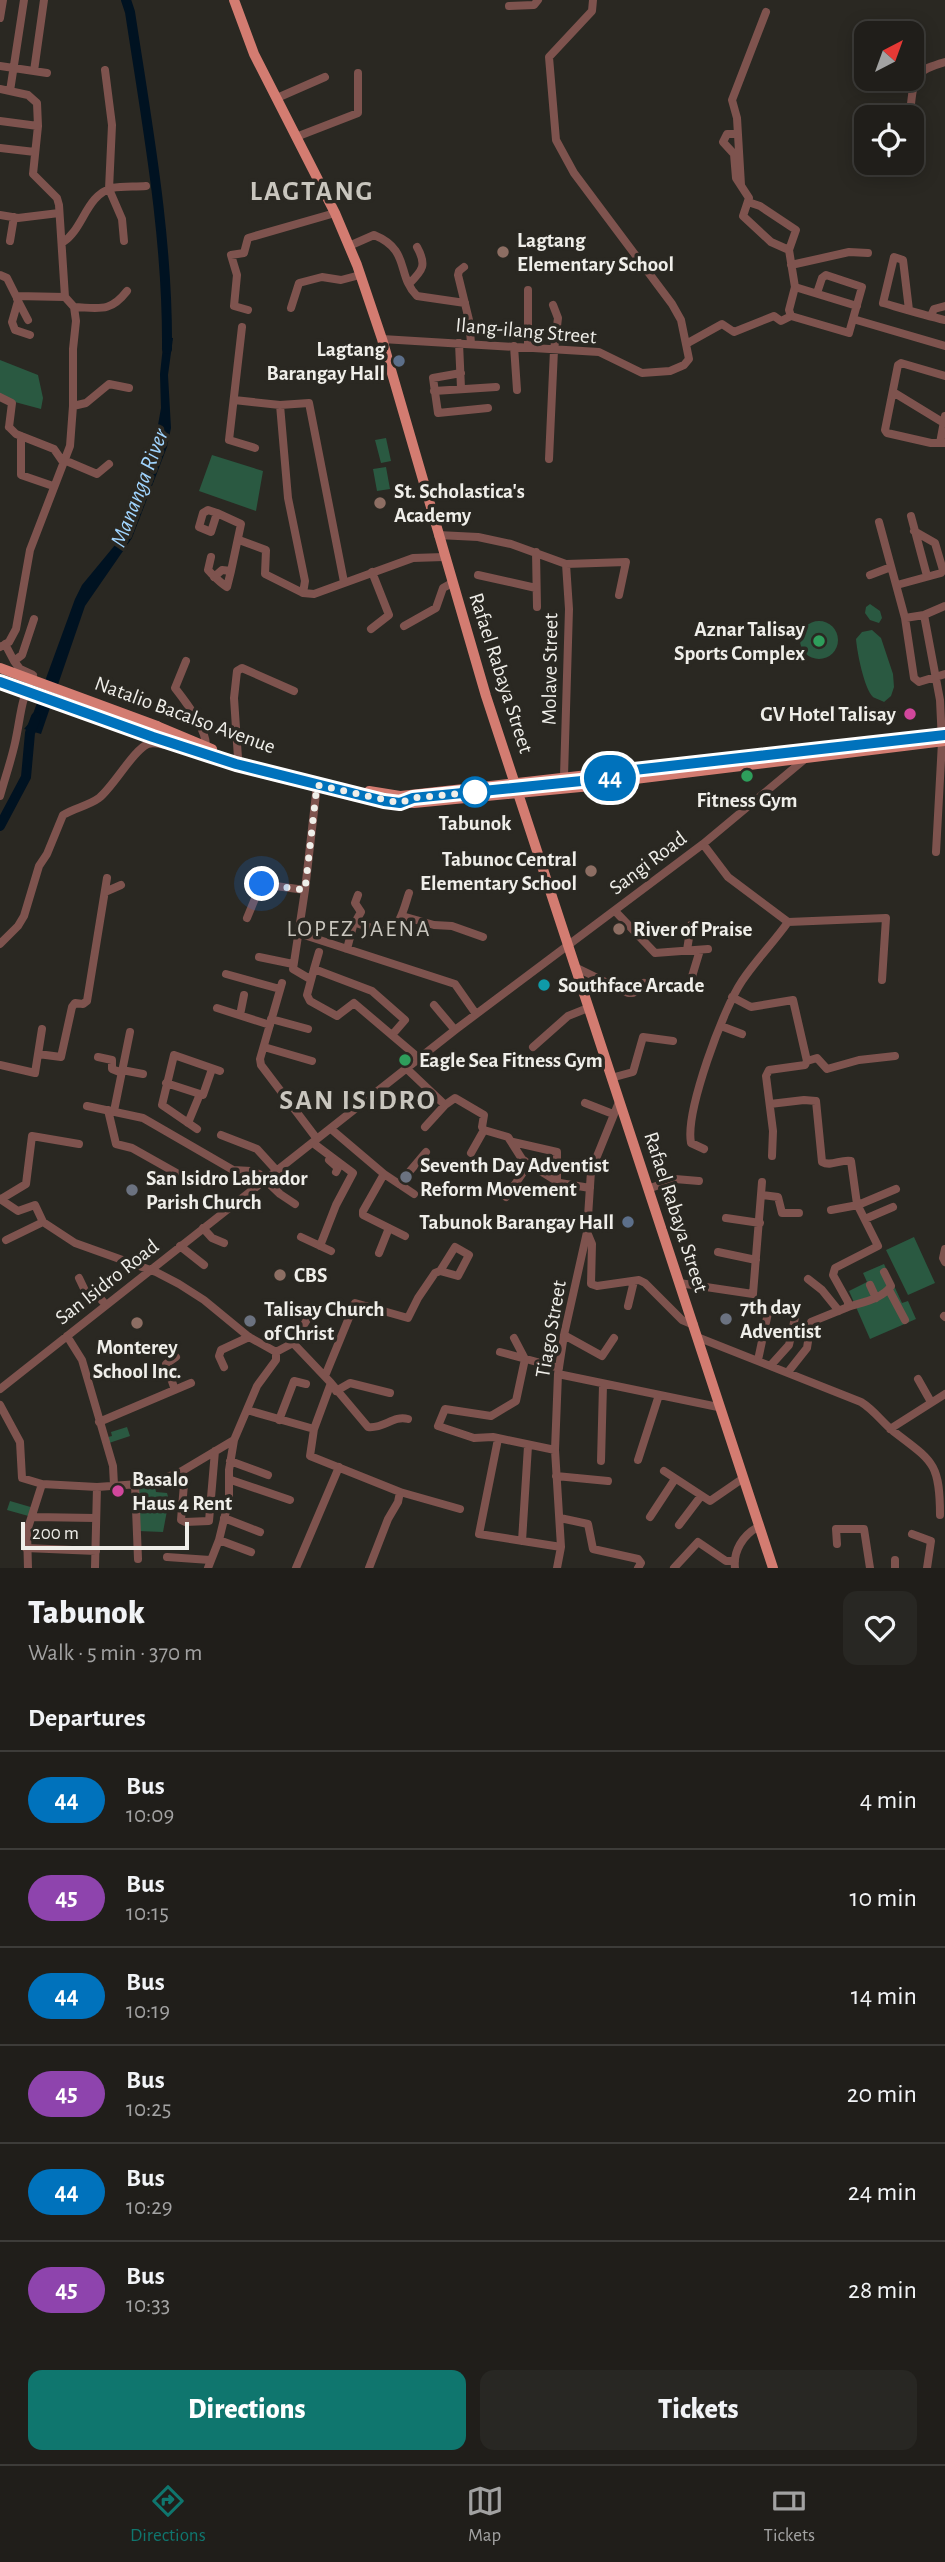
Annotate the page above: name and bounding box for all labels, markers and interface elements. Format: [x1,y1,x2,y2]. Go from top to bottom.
north arrow [854,21,924,91]
map controls [854,21,924,175]
button: locate [854,105,924,175]
district label: LAGTANG [250,178,374,206]
place label: Lagtang Elementary School [517,230,674,275]
marker: Lagtang Elementary School [495,244,511,260]
street label: Ilang-ilang Street [455,314,598,348]
place label: Lagtang Barangay Hall [266,339,385,384]
marker: Lagtang Barangay Hall [391,353,407,369]
water label: Mananga River [107,425,173,550]
place label: St. Scholastica's Academy [394,481,525,526]
marker: St. Scholastica's Academy [372,495,388,511]
street label: Rafael Rabaya Street [465,590,537,756]
street label: Molave Street [539,612,561,725]
place label: Aznar Talisay Sports Complex [674,619,806,664]
marker: Aznar Talisay Sports Complex [811,633,827,649]
street label: Natalio Bacalso Avenue [92,673,278,757]
place label: GV Hotel Talisay [760,704,897,725]
marker: GV Hotel Talisay [902,706,918,722]
line badge: 44 [578,755,642,801]
text: 44 [598,766,622,790]
marker: Fitness Gym [739,768,755,784]
marker: Tabunok [460,777,490,807]
place label: Fitness Gym [697,790,797,811]
place label: Tabunok [438,813,512,834]
street label: Sangi Road [606,827,690,899]
place label: Tabunoc Central Elementary School [420,849,577,894]
marker: Tabunoc Central Elementary School [583,863,599,879]
your location [244,866,279,901]
district label: LOPEZ JAENA [287,918,431,941]
place label: River of Praise [633,919,753,940]
marker: River of Praise [611,921,627,937]
place label: Southface Arcade [558,975,704,996]
marker: Southface Arcade [536,977,552,993]
place label: Eagle Sea Fitness Gym [419,1050,603,1071]
marker: Eagle Sea Fitness Gym [397,1052,413,1068]
district label: SAN ISIDRO [279,1087,437,1115]
street label: Rafael Rabaya Street [640,1129,712,1295]
place label: Seventh Day Adventist Reform Movement [420,1155,609,1200]
place label: San Isidro Labrador Parish Church [146,1168,308,1213]
marker: Seventh Day Adventist Reform Movement [398,1169,414,1185]
marker: San Isidro Labrador Parish Church [124,1182,140,1198]
place label: Tabunok Barangay Hall [419,1212,614,1233]
marker: Tabunok Barangay Hall [620,1214,636,1230]
street label: San Isidro Road [51,1235,163,1329]
place label: CBS [294,1265,327,1286]
marker: CBS [272,1267,288,1283]
street label: Tiago Street [532,1278,570,1379]
place label: 7th day Adventist [740,1297,821,1342]
place label: Talisay Church of Christ [264,1299,384,1344]
marker: 7th day Adventist [718,1311,734,1327]
marker: Talisay Church of Christ [242,1313,258,1329]
marker: Monterey School Inc. [129,1315,145,1331]
place label: Monterey School Inc. [93,1337,181,1382]
place label: Basalo Haus 4 Rent [132,1469,232,1514]
marker: Basalo Haus 4 Rent [110,1483,126,1499]
scale bar [21,1519,189,1551]
text: 200 m [32,1524,79,1543]
button: heart [843,1591,917,1665]
text: Tabunok [28,1597,145,1630]
text: Walk · 5 min · 370 m [28,1642,202,1665]
text: Departures [28,1705,146,1731]
text: Bus [126,1773,165,1799]
text: 4 min [860,1787,917,1813]
text: 44 [54,1788,79,1812]
text: 10:09 [126,1804,174,1827]
text: Bus [126,1871,165,1897]
text: 10 min [850,1885,917,1911]
text: 45 [55,1886,78,1910]
text: 10:15 [126,1902,169,1925]
text: Bus [126,1969,165,1995]
text: 14 min [851,1983,917,2009]
text: 44 [54,1984,79,2008]
text: 10:19 [126,2000,170,2023]
text: Bus [126,2067,165,2093]
text: 20 min [847,2081,917,2107]
text: 45 [55,2082,78,2106]
text: 10:25 [126,2098,171,2121]
text: Bus [126,2165,165,2191]
text: 24 min [848,2179,917,2205]
text: 44 [54,2180,79,2204]
text: 10:29 [126,2196,173,2219]
text: Bus [126,2263,165,2289]
text: 28 min [848,2277,917,2303]
text: 45 [55,2278,78,2302]
text: 10:33 [126,2294,170,2317]
button: Directions [28,2370,466,2450]
button: Tickets [480,2370,917,2450]
tab: Directions [130,2482,206,2547]
tab: Map [466,2482,504,2547]
tab: Tickets [764,2482,815,2547]

